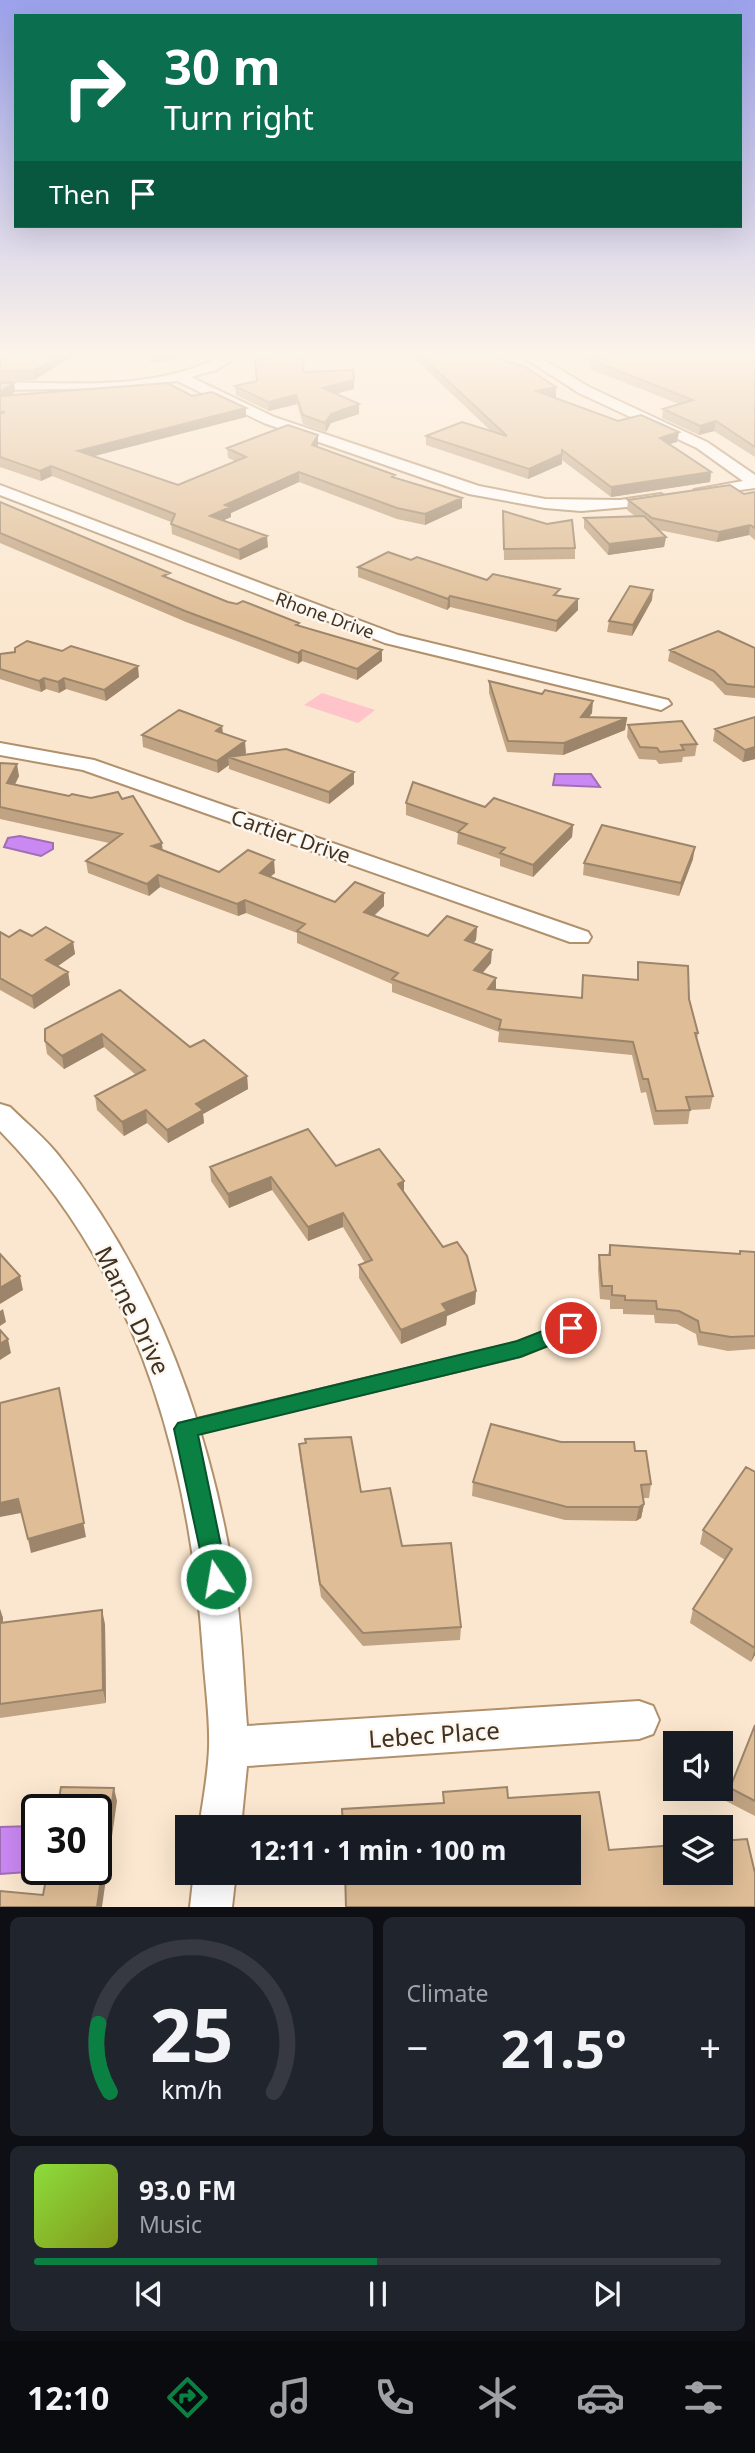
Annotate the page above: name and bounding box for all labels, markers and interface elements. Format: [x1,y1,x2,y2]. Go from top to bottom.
text: 30 m [164,33,281,99]
icon: right [49,42,140,133]
text: Turn right [164,96,314,139]
icon: arrive [124,175,162,213]
text: Then [49,176,110,212]
street label: Rhone Drive [272,586,378,644]
street label: Cartier Drive [228,802,354,870]
street label: Marne Drive [88,1240,178,1380]
pin [541,1298,601,1358]
icon: arrive [552,1309,590,1347]
position arrow [179,1542,253,1616]
street label: Lebec Place [367,1713,501,1755]
map controls [663,1731,733,1885]
button: sound [663,1731,733,1801]
speed limit sign: 30 [21,1794,112,1885]
button: layers [663,1815,733,1885]
text: 12:11 · 1 min · 100 m [250,1832,506,1868]
text: Climate [407,1977,489,2009]
text: 25 [150,1985,233,2084]
text: 21.5° [501,2012,627,2083]
text: − [407,2021,428,2073]
text: + [699,2021,721,2073]
text: km/h [160,2072,222,2106]
text: 93.0 FM [139,2172,236,2208]
text: Music [139,2208,202,2240]
icon: previous [130,2275,168,2313]
icon: pause [359,2275,397,2313]
icon: next [588,2275,626,2313]
icon: directions [163,2373,212,2422]
icon: music [266,2373,315,2422]
icon: phone [370,2373,419,2422]
icon: climate [473,2373,522,2422]
icon: car [576,2373,625,2422]
icon: filters [679,2373,728,2422]
text: 12:10 [27,2376,109,2419]

